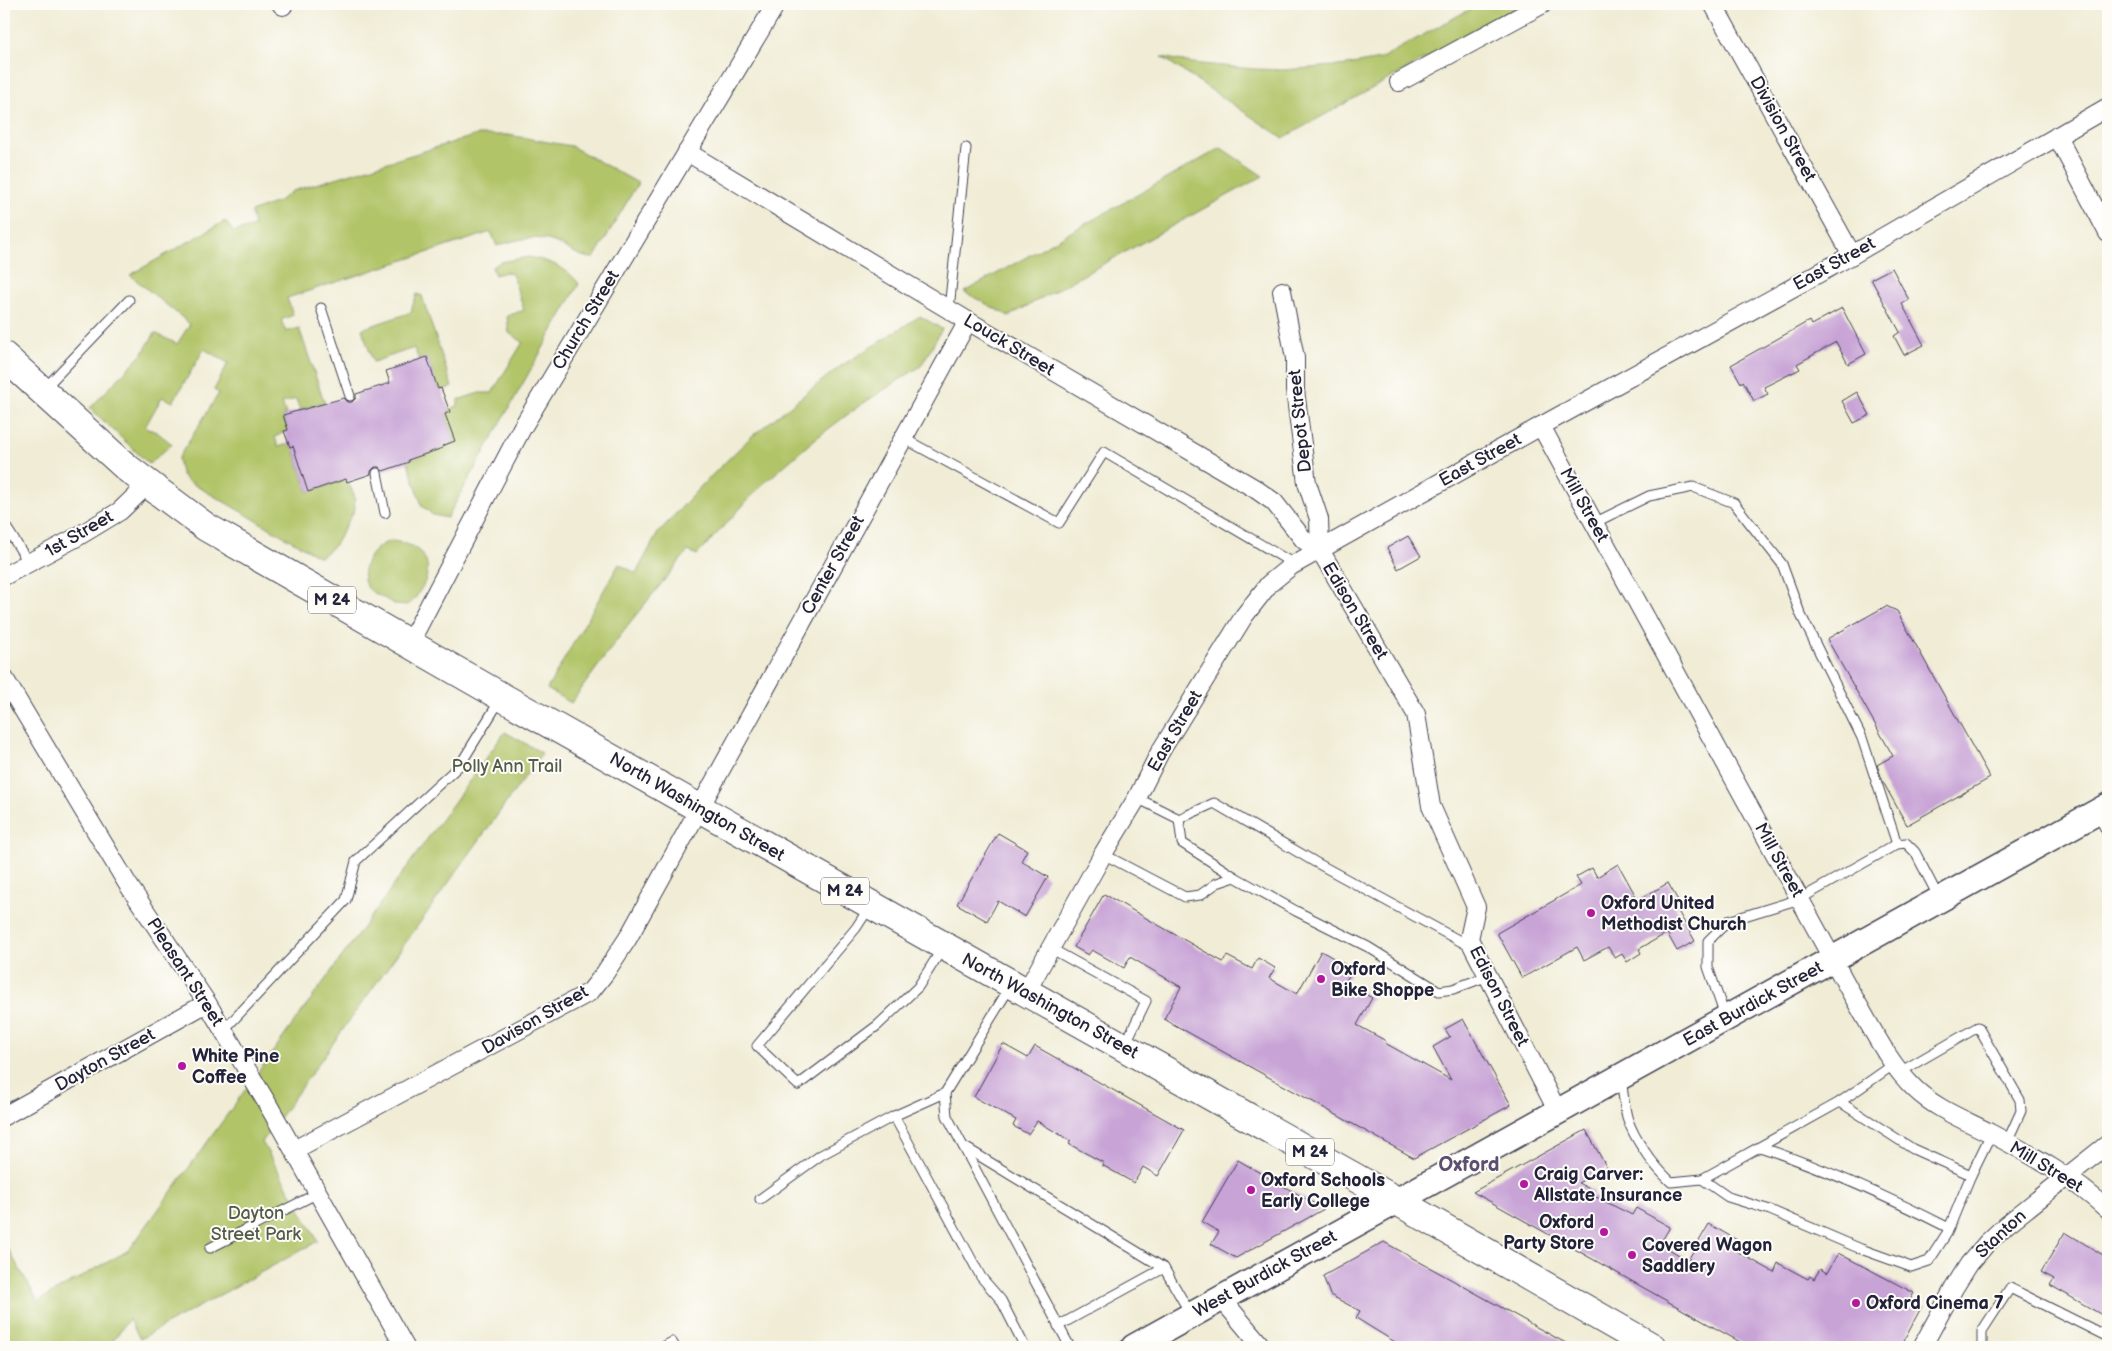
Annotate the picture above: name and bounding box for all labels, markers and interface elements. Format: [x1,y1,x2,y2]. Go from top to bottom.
street label: Division Street [1745,73,1821,186]
street label: East Street [1789,233,1879,295]
street label: Church Street [548,266,624,374]
street label: Louck Street [960,310,1059,381]
street label: Depot Street [1284,368,1316,474]
street label: East Street [1435,429,1525,491]
street label: Mill Street [1555,464,1613,546]
street label: 1st Street [41,506,117,562]
street label: Center Street [797,512,869,618]
street label: Edison Street [1318,559,1392,664]
road number: M 24 [308,586,356,614]
street label: East Street [1143,686,1207,775]
street label: North Washington Street [606,748,789,866]
park label: Polly Ann Trail [452,756,562,777]
street label: Mill Street [1750,819,1808,901]
road number: M 24 [821,878,869,904]
place label: Oxford United Methodist Church [1601,893,1747,935]
marker: Oxford United Methodist Church [1585,907,1597,919]
street label: Pleasant Street [142,914,228,1030]
street label: Edison Street [1465,942,1533,1050]
street label: North Washington Street [958,949,1142,1064]
street label: East Burdick Street [1679,957,1827,1051]
place label: Oxford Bike Shoppe [1331,959,1434,1001]
marker: Oxford Bike Shoppe [1315,973,1327,985]
street label: Davison Street [478,981,592,1059]
street label: Dayton Street [52,1024,159,1096]
place label: White Pine Coffee [192,1046,279,1088]
marker: White Pine Coffee [176,1060,188,1072]
street label: Mill Street [2006,1137,2087,1197]
road number: M 24 [1286,1138,1334,1166]
district label: Oxford [1439,1153,1499,1177]
place label: Craig Carver: Allstate Insurance [1533,1164,1682,1206]
place label: Oxford Schools Early College [1261,1170,1385,1212]
marker: Craig Carver: Allstate Insurance [1518,1178,1530,1190]
marker: Oxford Schools Early College [1245,1184,1257,1196]
park label: Dayton Street Park [211,1203,301,1245]
street label: Stanton [1971,1205,2031,1263]
place label: Oxford Party Store [1503,1212,1594,1254]
street label: West Burdick Street [1190,1226,1341,1322]
marker: Oxford Party Store [1598,1226,1610,1238]
place label: Covered Wagon Saddlery [1642,1235,1772,1277]
marker: Covered Wagon Saddlery [1626,1249,1638,1261]
place label: Oxford Cinema 7 [1866,1293,2004,1314]
marker: Oxford Cinema 7 [1850,1297,1862,1309]

